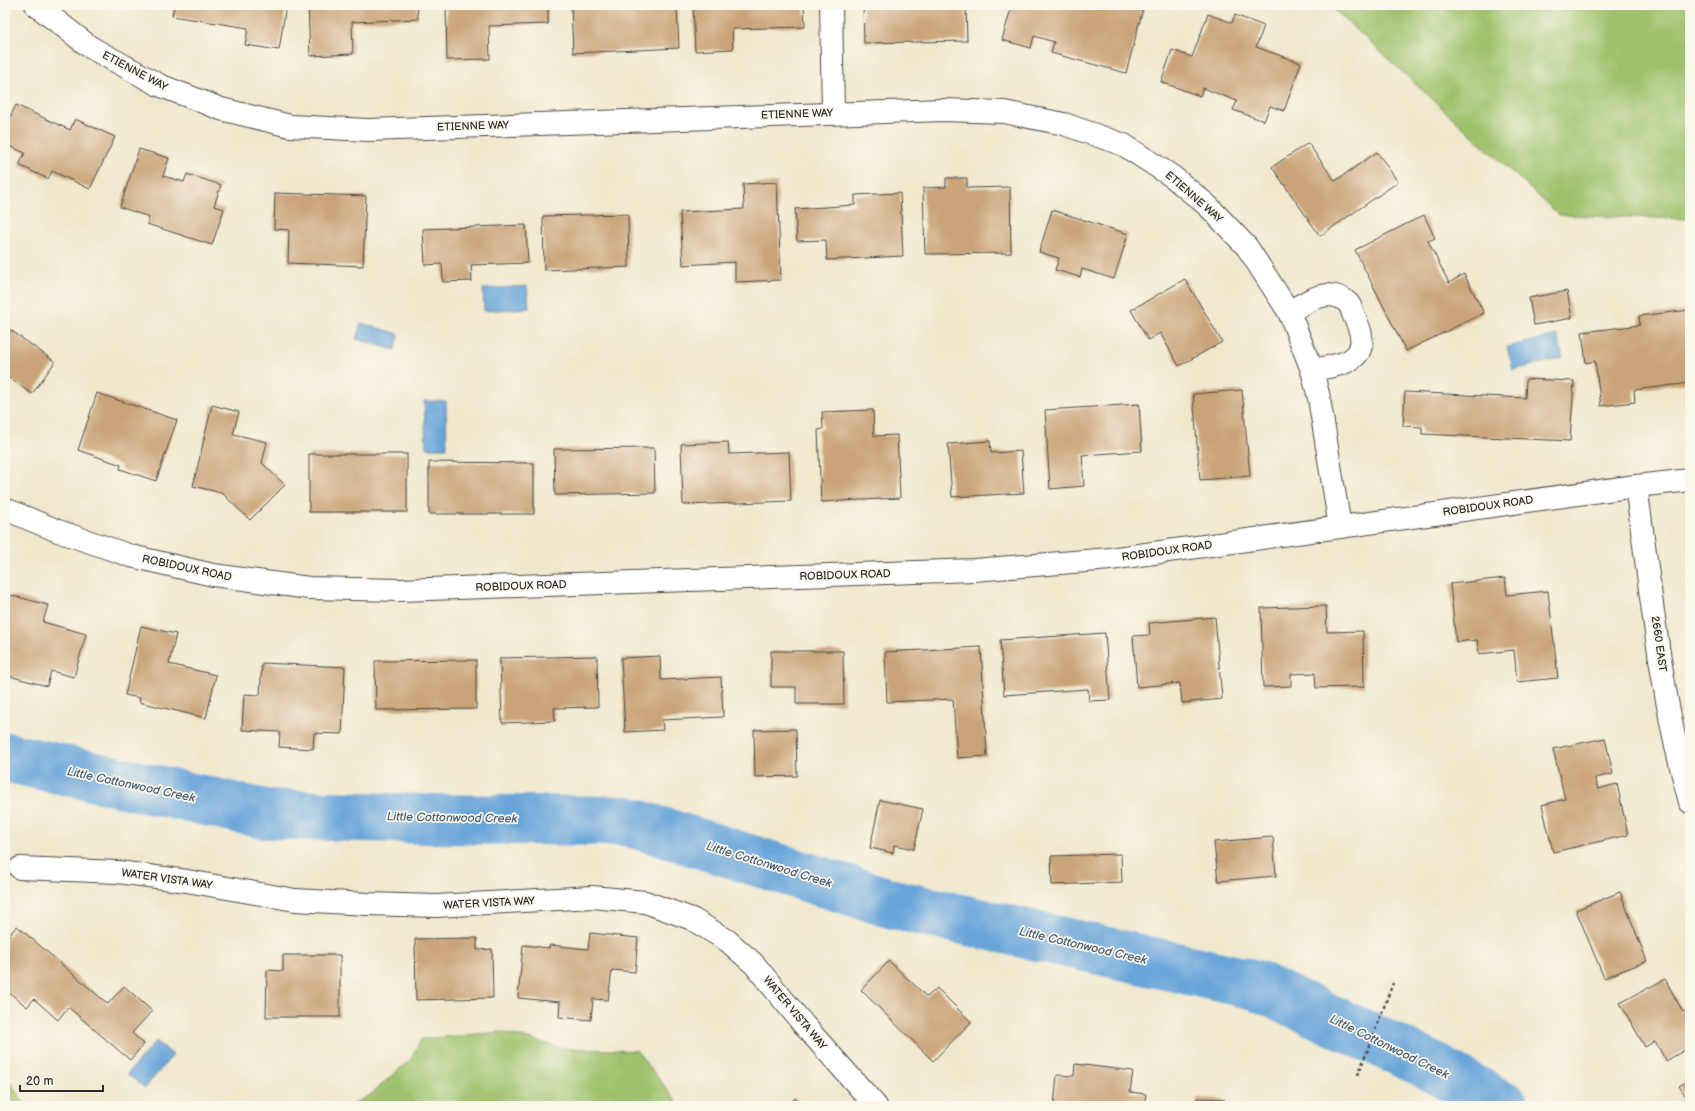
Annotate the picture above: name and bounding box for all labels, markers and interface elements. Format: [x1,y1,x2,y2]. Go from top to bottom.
street label: ETIENNE WAY [100,48,170,94]
street label: ETIENNE WAY [761,106,834,122]
street label: ETIENNE WAY [437,118,510,134]
street label: ETIENNE WAY [1163,168,1226,226]
street label: ROBIDOUX ROAD [1442,493,1534,519]
street label: ROBIDOUX ROAD [1121,538,1213,564]
street label: ROBIDOUX ROAD [141,552,233,584]
street label: ROBIDOUX ROAD [799,567,891,583]
street label: ROBIDOUX ROAD [475,578,567,594]
street label: 2660 EAST [1649,615,1669,673]
water label: Little Cottonwood Creek [66,764,198,806]
water label: Little Cottonwood Creek [387,809,519,827]
water label: Little Cottonwood Creek [704,839,835,892]
street label: WATER VISTA WAY [121,866,214,892]
street label: WATER VISTA WAY [443,894,536,912]
water label: Little Cottonwood Creek [1018,924,1149,968]
street label: WATER VISTA WAY [761,974,830,1053]
water label: Little Cottonwood Creek [1327,1012,1452,1083]
scale bar [20,1067,103,1093]
text: 20 m [26,1074,53,1089]

